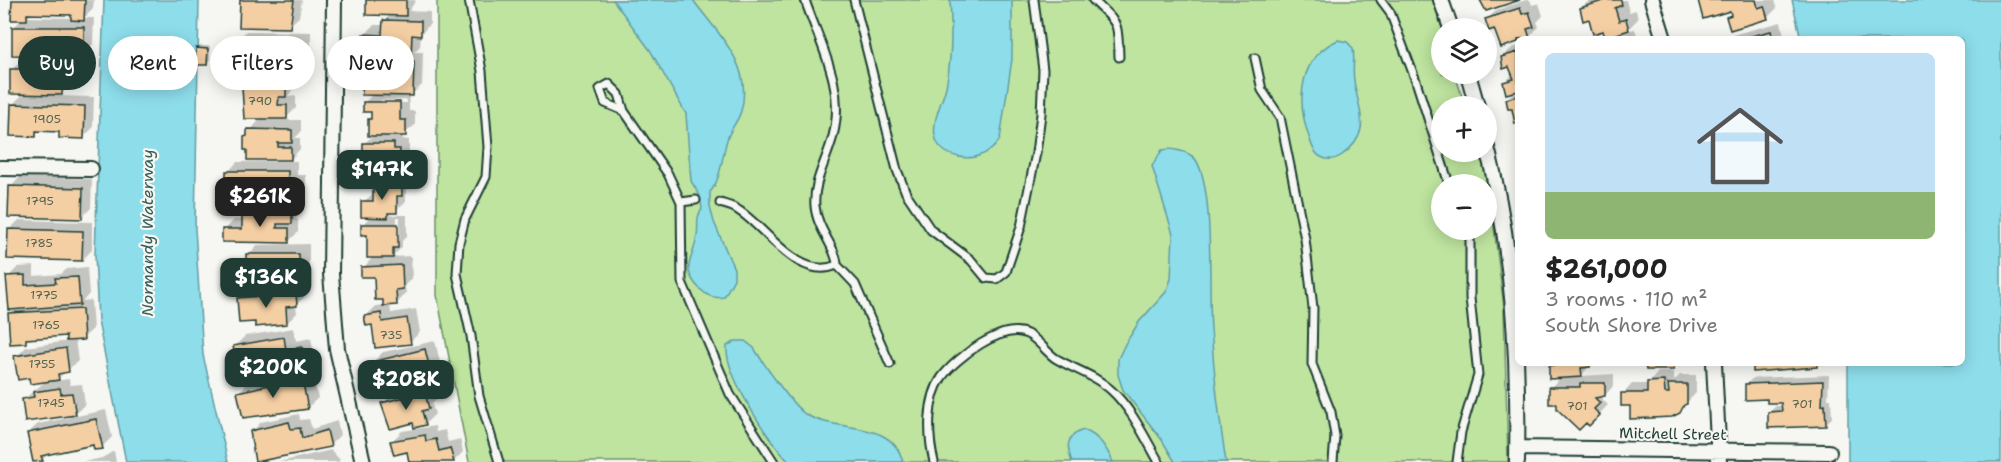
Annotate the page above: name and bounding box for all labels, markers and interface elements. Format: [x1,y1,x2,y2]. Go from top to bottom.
map controls [1431,18,1497,240]
button: layers [1431,18,1497,84]
chip: Buy [18,36,96,90]
chip: Rent [108,36,198,90]
chip: Filters [210,36,315,90]
chip: New [327,36,414,90]
icon: home [1686,92,1794,200]
house number: 790 [248,93,272,109]
button: + [1431,96,1497,162]
house number: 1905 [33,111,61,127]
water label: Normandy Waterway [137,149,158,317]
pin: $147K [340,150,424,201]
text: $147K [351,156,413,182]
button: − [1431,174,1497,240]
pin: $261K [218,177,302,228]
text: $261K [229,183,291,209]
house number: 1795 [26,193,54,209]
house number: 1785 [25,235,53,251]
text: $261,000 [1545,251,1668,286]
pin: $136K [224,258,308,309]
text: $136K [234,264,298,290]
text: 3 rooms · 110 m² [1545,286,1708,312]
house number: 1775 [30,287,58,303]
text: South Shore Drive [1545,312,1718,338]
house number: 1765 [32,317,60,333]
house number: 735 [380,327,402,343]
pin: $200K [231,348,315,399]
text: $200K [239,354,307,380]
house number: 1755 [29,356,55,372]
pin: $208K [364,360,448,411]
text: $208K [372,366,440,392]
house number: 1745 [37,395,65,411]
house number: 701 [1791,396,1813,412]
house number: 701 [1566,398,1588,414]
street label: Mitchell Street [1619,423,1727,445]

